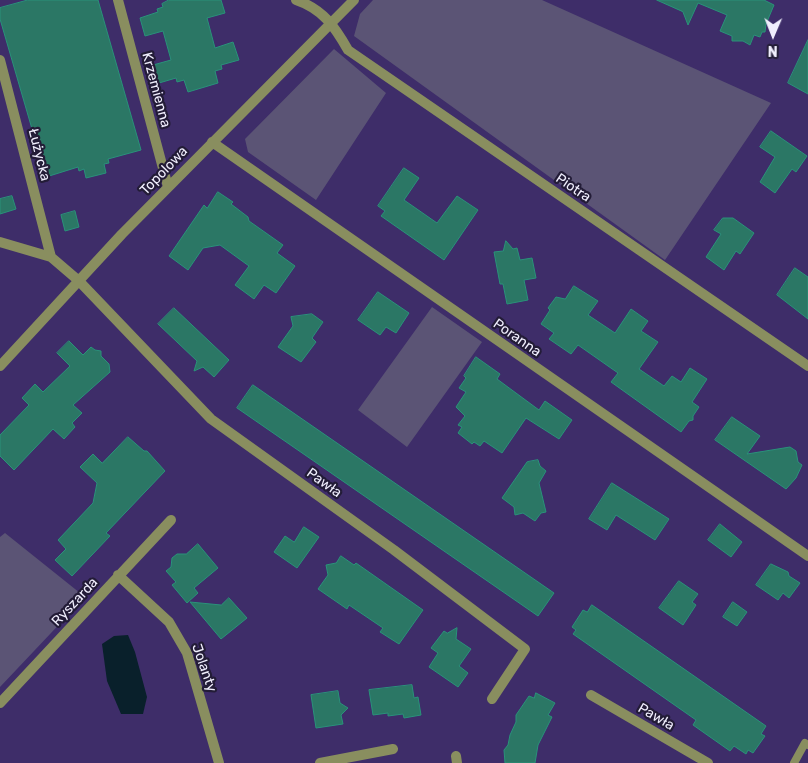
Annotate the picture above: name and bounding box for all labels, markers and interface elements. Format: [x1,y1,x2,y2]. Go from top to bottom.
north arrow [748,10,798,60]
text: N [768,42,778,59]
street label: Krzemienna [138,51,174,129]
street label: Łużycka [24,127,54,183]
street label: Topolowa [137,143,191,199]
street label: Piotra [552,170,594,206]
street label: Poranna [490,315,544,361]
street label: Pawła [303,465,345,501]
street label: Ryszarda [48,574,102,630]
street label: Jolanty [188,642,220,694]
street label: Pawła [635,700,677,734]

